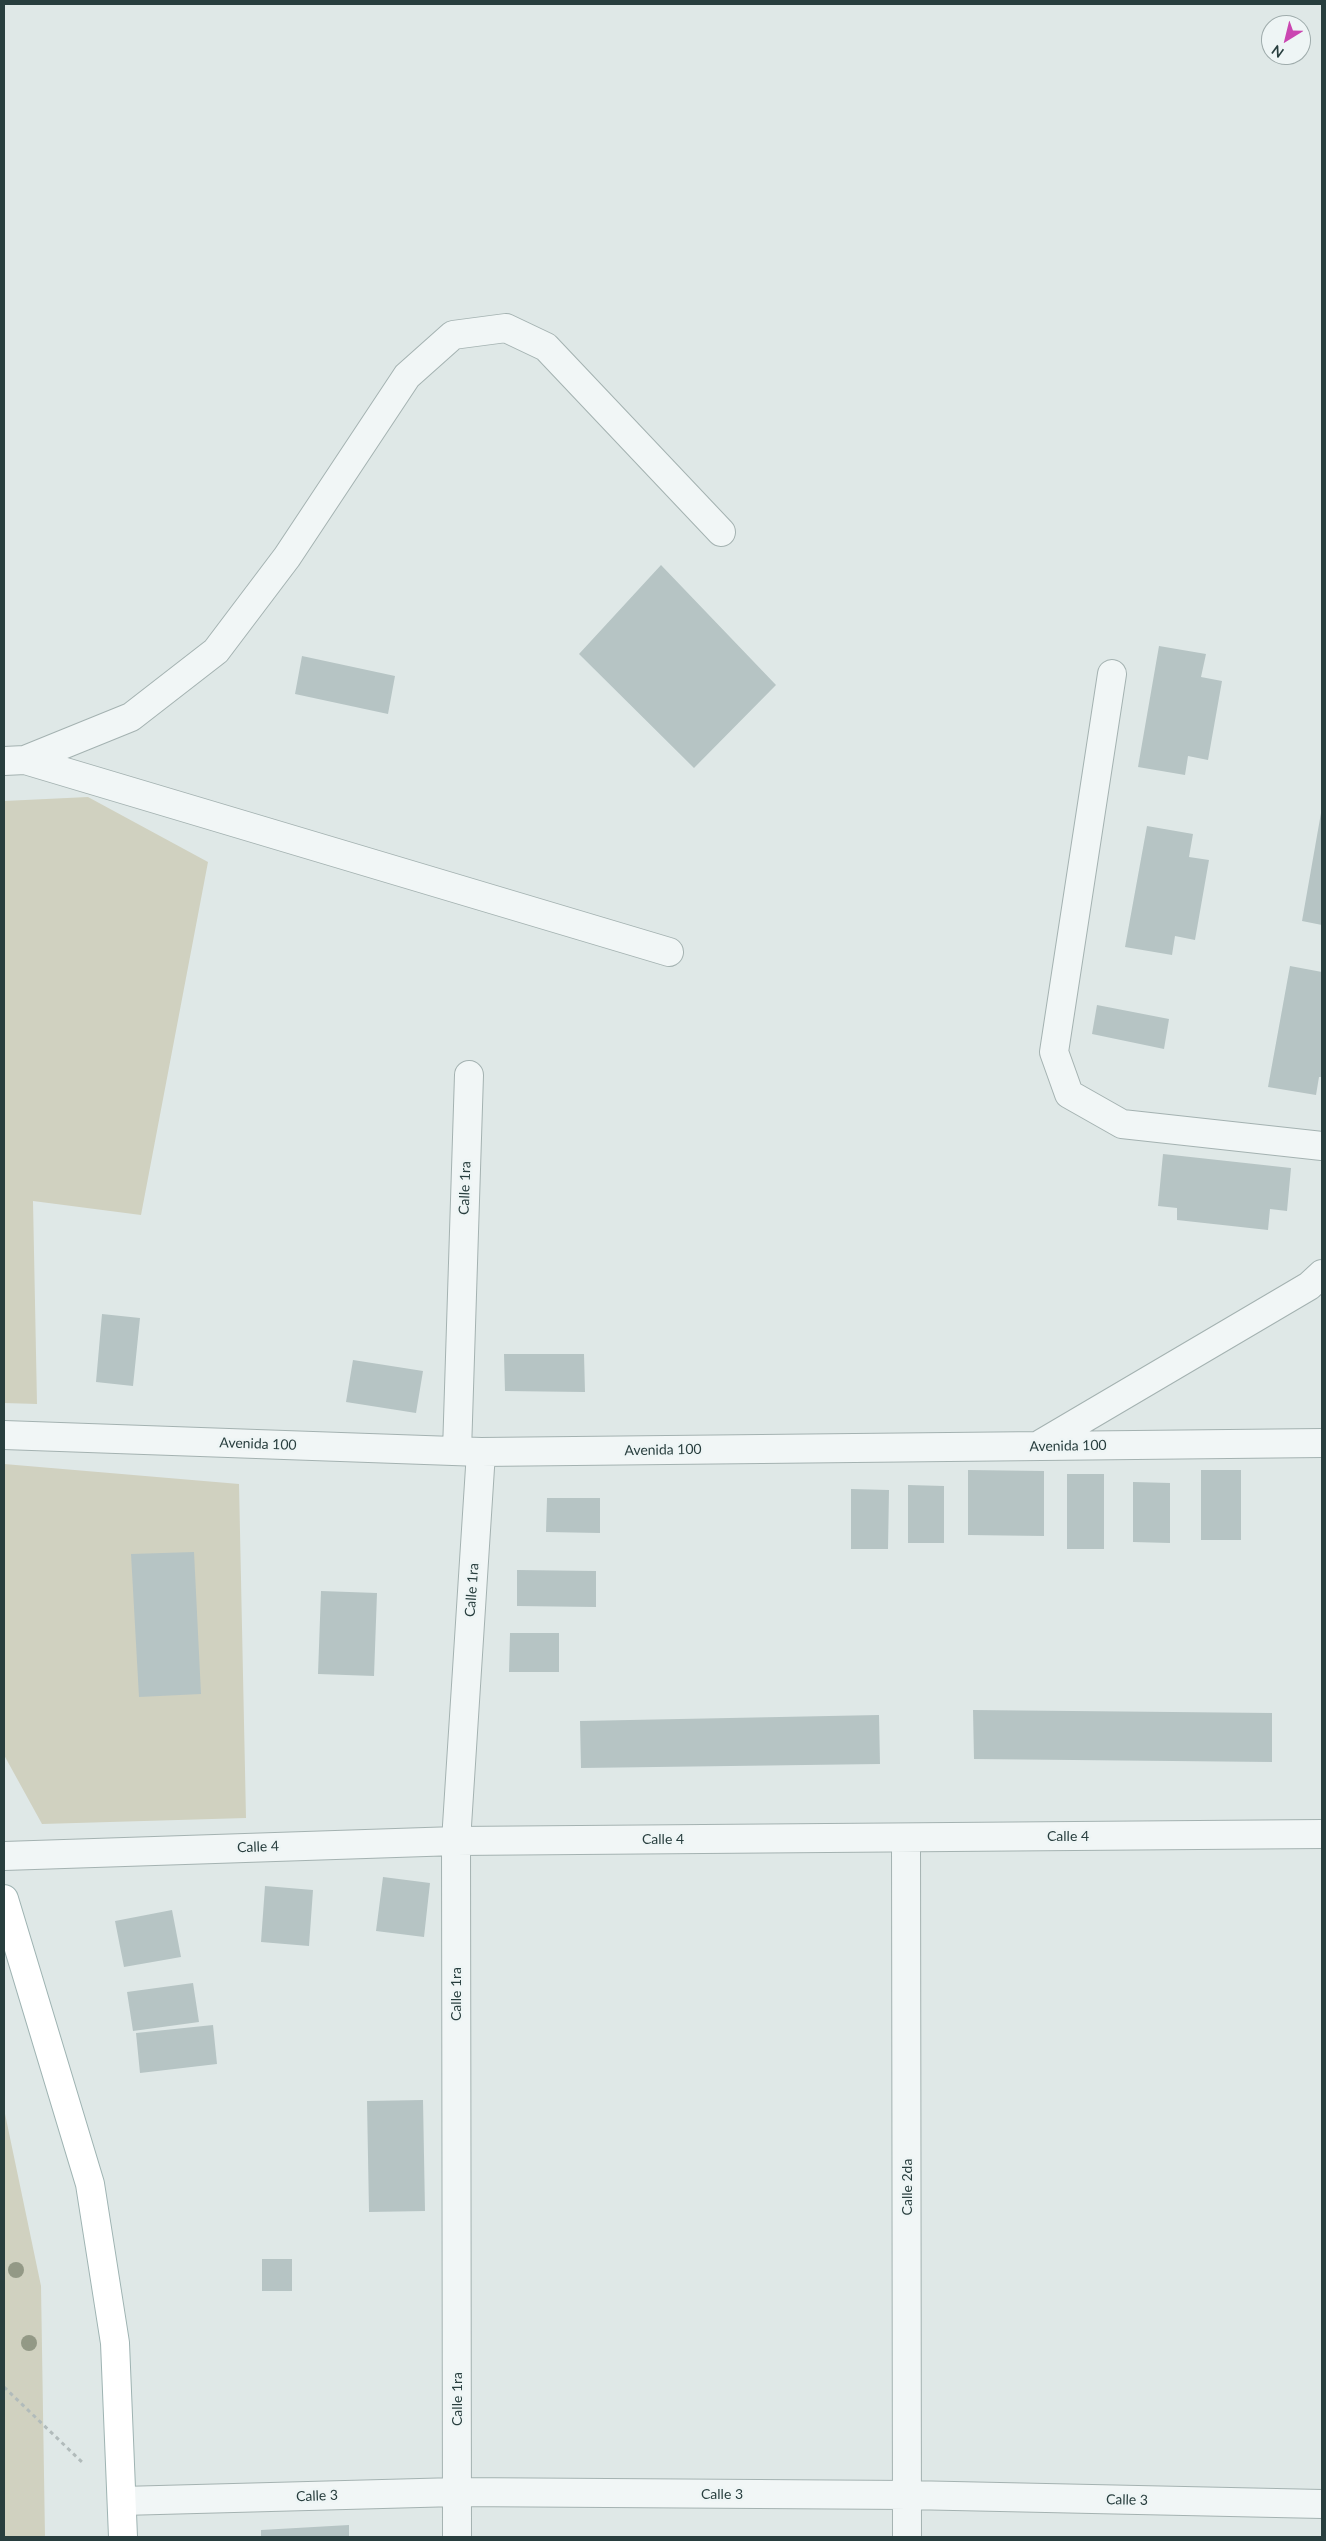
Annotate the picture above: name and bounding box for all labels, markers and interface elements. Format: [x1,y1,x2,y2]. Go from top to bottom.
north arrow [1261,15,1311,65]
text: N [1268,42,1287,62]
street label: Calle 1ra [456,1161,474,1215]
street label: Avenida 100 [219,1434,297,1454]
street label: Avenida 100 [1029,1437,1107,1455]
street label: Avenida 100 [624,1441,702,1459]
street label: Calle 1ra [462,1563,482,1617]
street label: Calle 4 [1047,1828,1089,1844]
street label: Calle 4 [642,1831,684,1847]
street label: Calle 4 [237,1838,279,1856]
street label: Calle 1ra [448,1967,464,2021]
street label: Calle 2da [899,2159,915,2215]
street label: Calle 1ra [449,2372,465,2426]
street label: Calle 3 [701,2486,743,2502]
street label: Calle 3 [296,2487,338,2505]
street label: Calle 3 [1106,2491,1148,2509]

